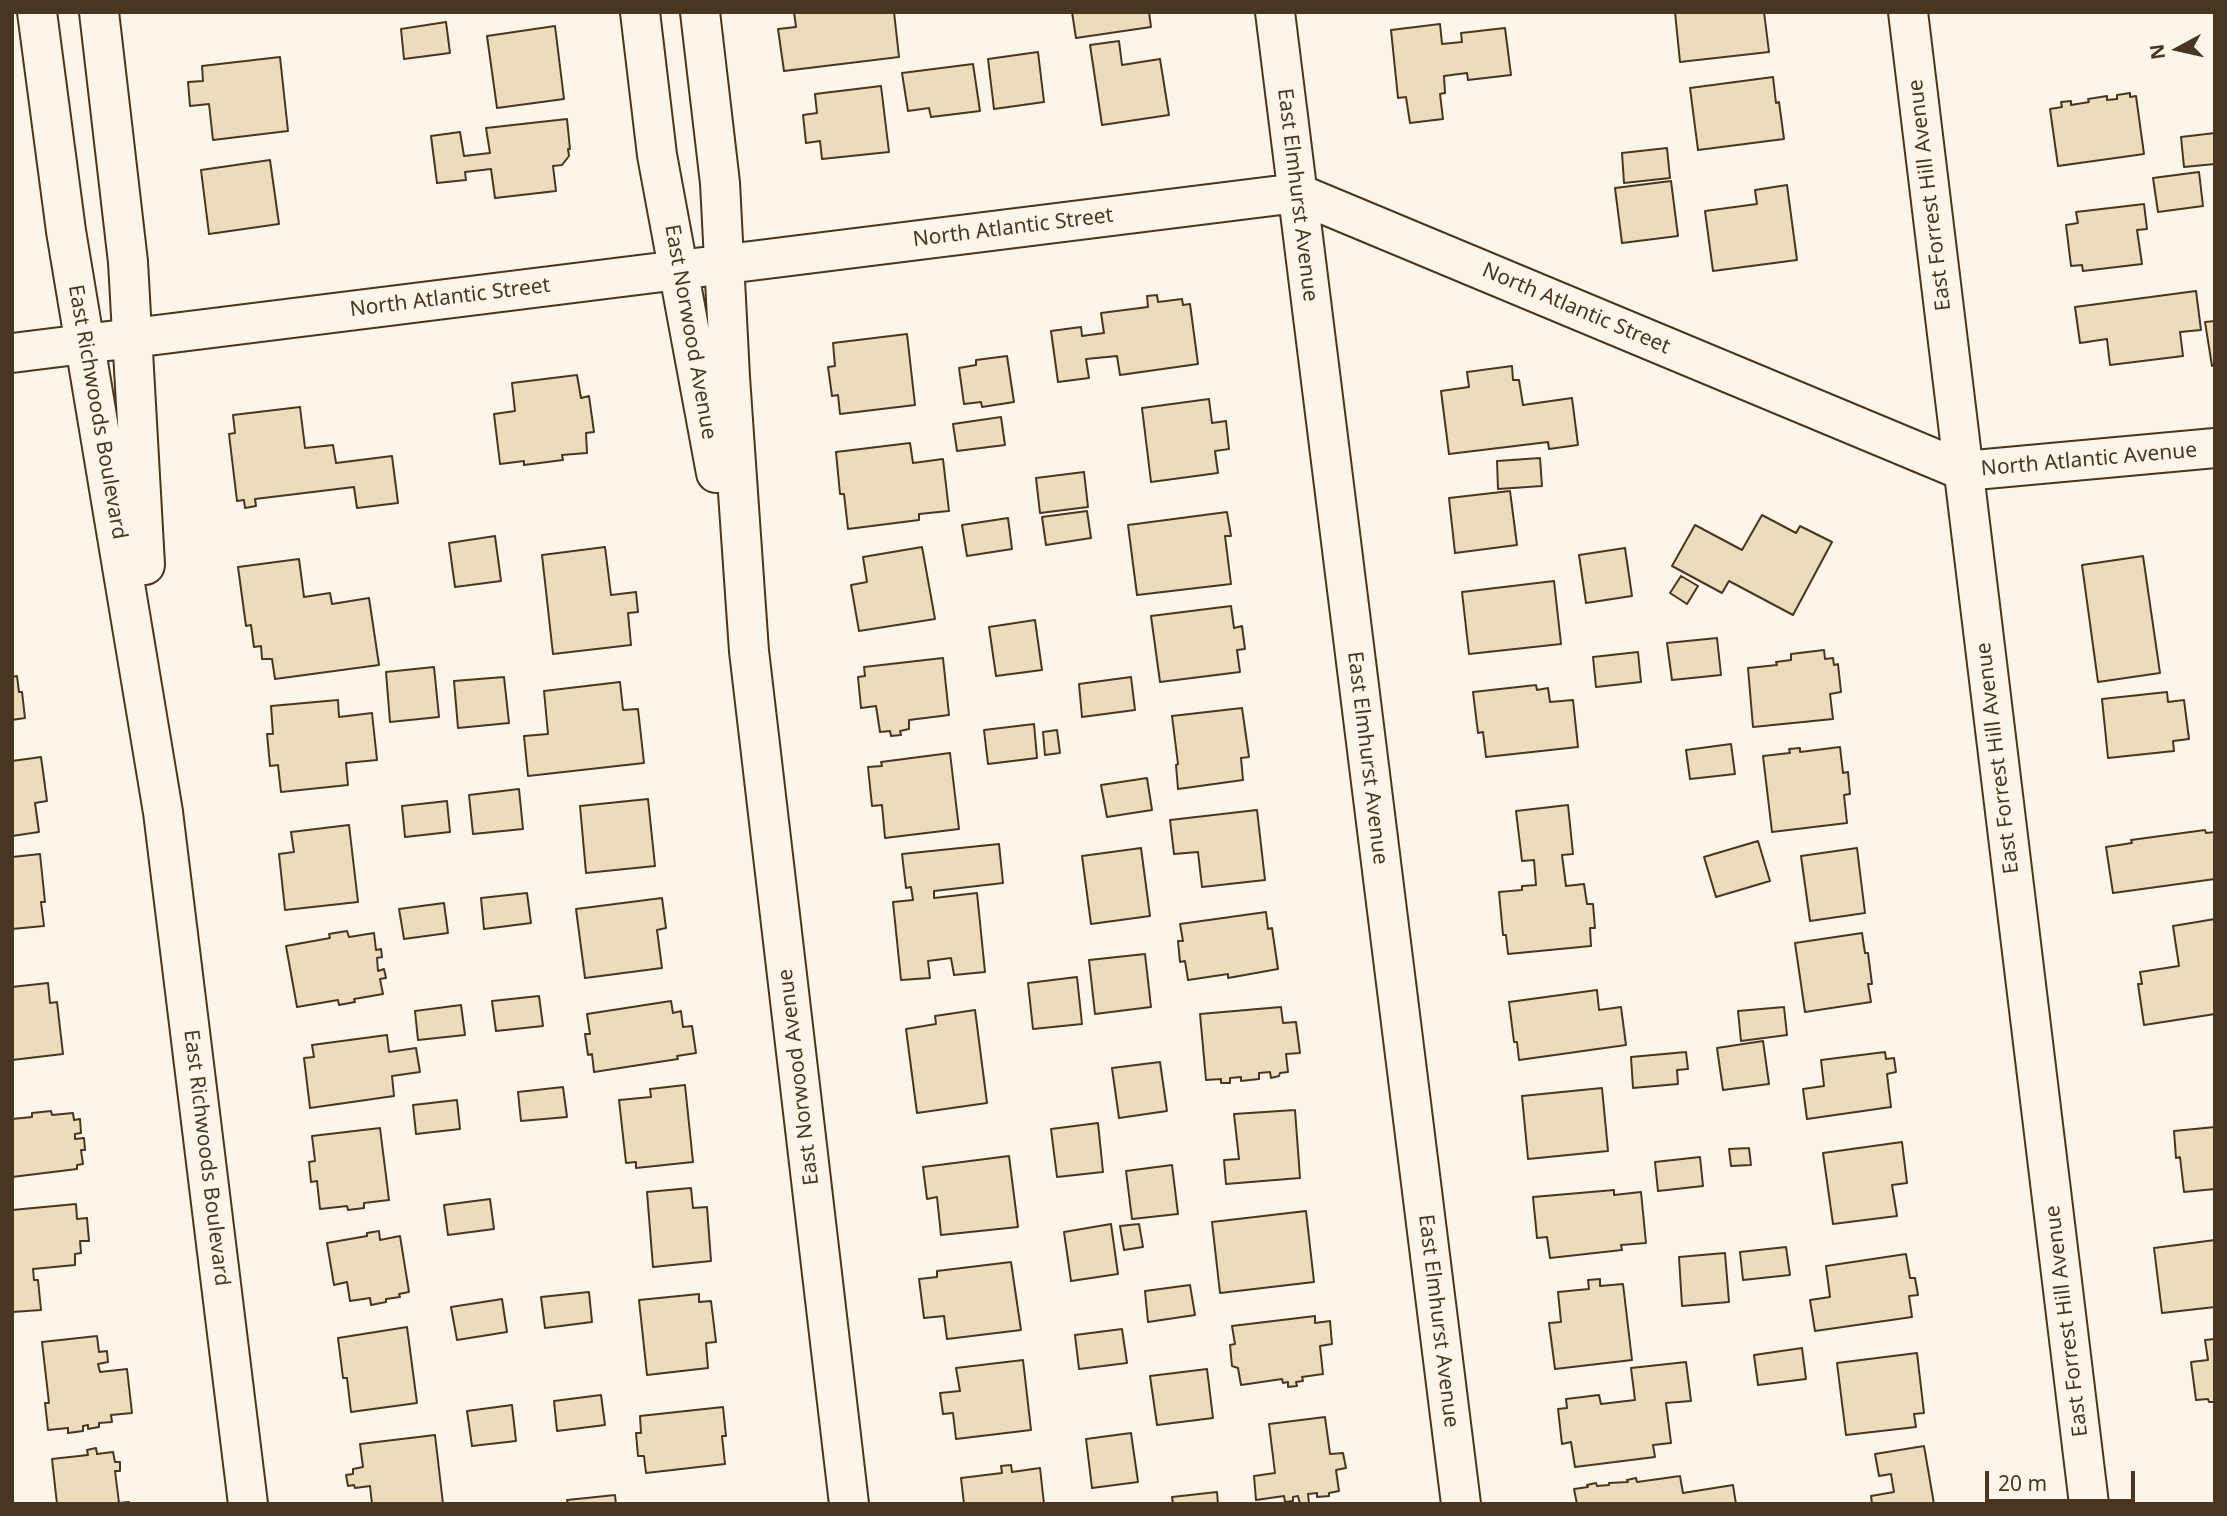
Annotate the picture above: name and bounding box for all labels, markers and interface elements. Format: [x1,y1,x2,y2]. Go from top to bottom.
north arrow [2143,14,2213,84]
text: N [2143,42,2171,61]
street label: East Forrest Hill Avenue [1903,78,1957,312]
street label: East Elmhurst Avenue [1271,87,1323,303]
street label: North Atlantic Street [911,203,1115,253]
street label: East Norwood Avenue [659,223,721,441]
street label: North Atlantic Street [1478,258,1674,360]
street label: North Atlantic Street [348,273,552,323]
street label: East Richwoods Boulevard [62,283,132,541]
street label: North Atlantic Avenue [1980,438,2198,482]
street label: East Forrest Hill Avenue [1971,641,2025,875]
street label: East Elmhurst Avenue [1341,650,1393,866]
street label: East Norwood Avenue [773,967,825,1187]
street label: East Richwoods Boulevard [178,1028,234,1288]
street label: East Forrest Hill Avenue [2040,1204,2094,1438]
street label: East Elmhurst Avenue [1412,1213,1464,1429]
scale bar [1989,1456,2140,1500]
text: 20 m [1998,1469,2047,1497]

